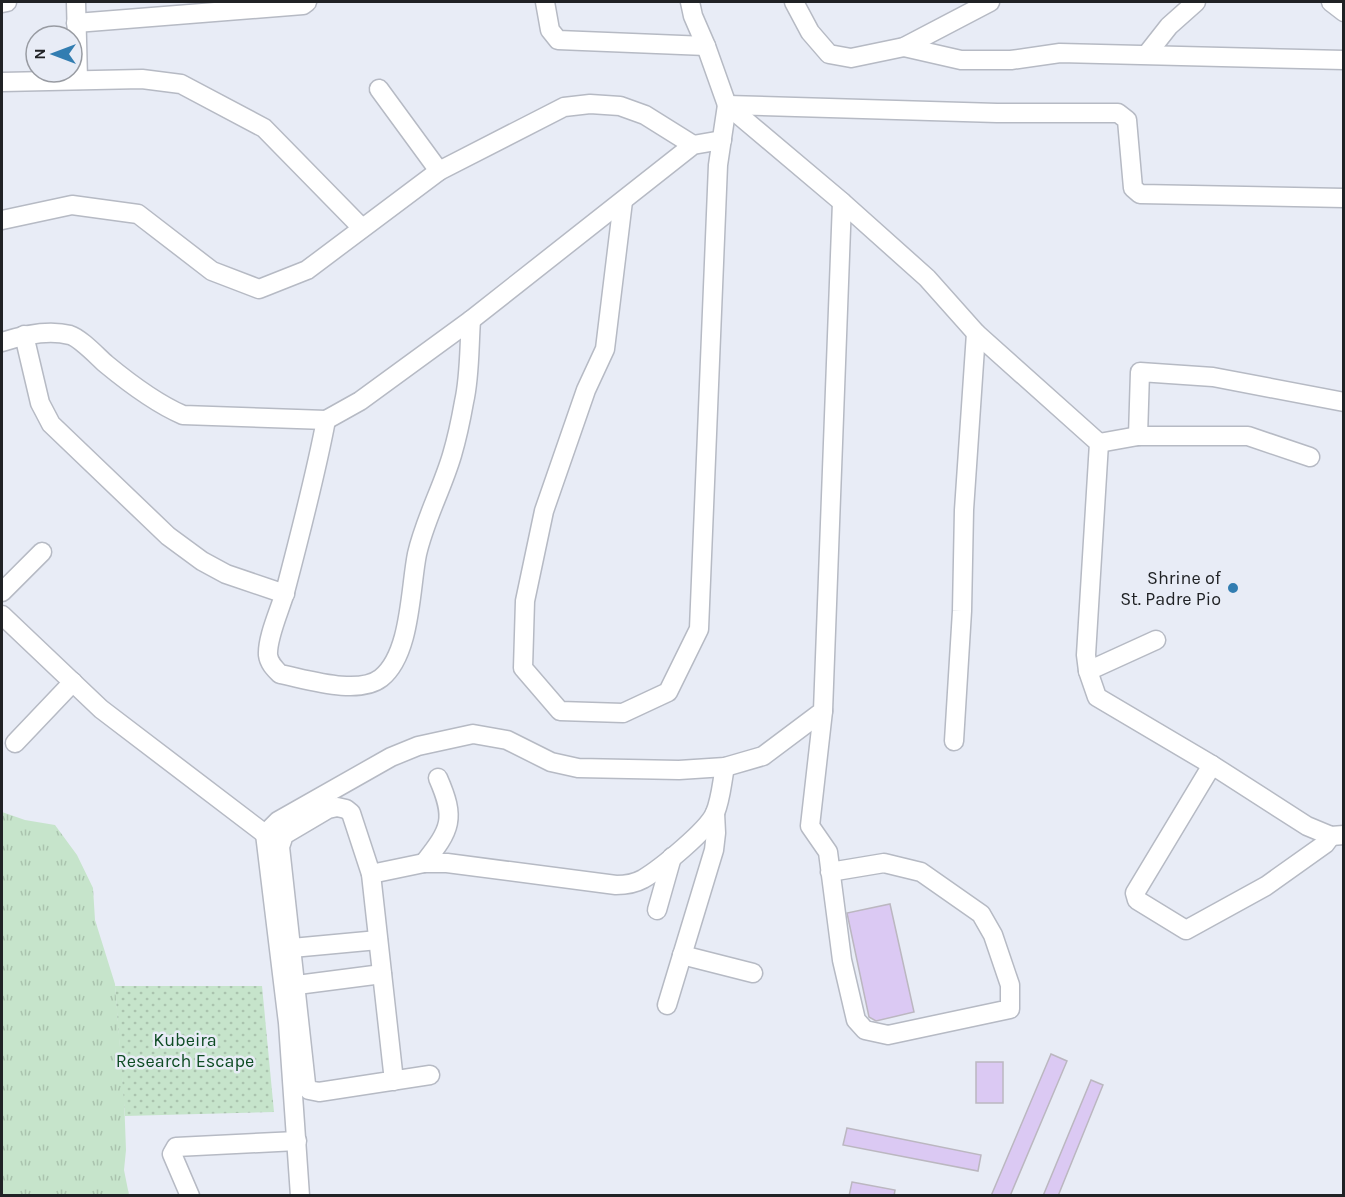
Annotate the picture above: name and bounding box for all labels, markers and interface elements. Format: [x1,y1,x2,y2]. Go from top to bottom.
north arrow [24,24,84,84]
text: N [30,48,49,60]
place label: Shrine of St. Padre Pio [1120,567,1222,610]
marker: Shrine of St. Padre Pio [1226,581,1240,595]
park label: Kubeira Research Escape [116,1029,254,1072]

